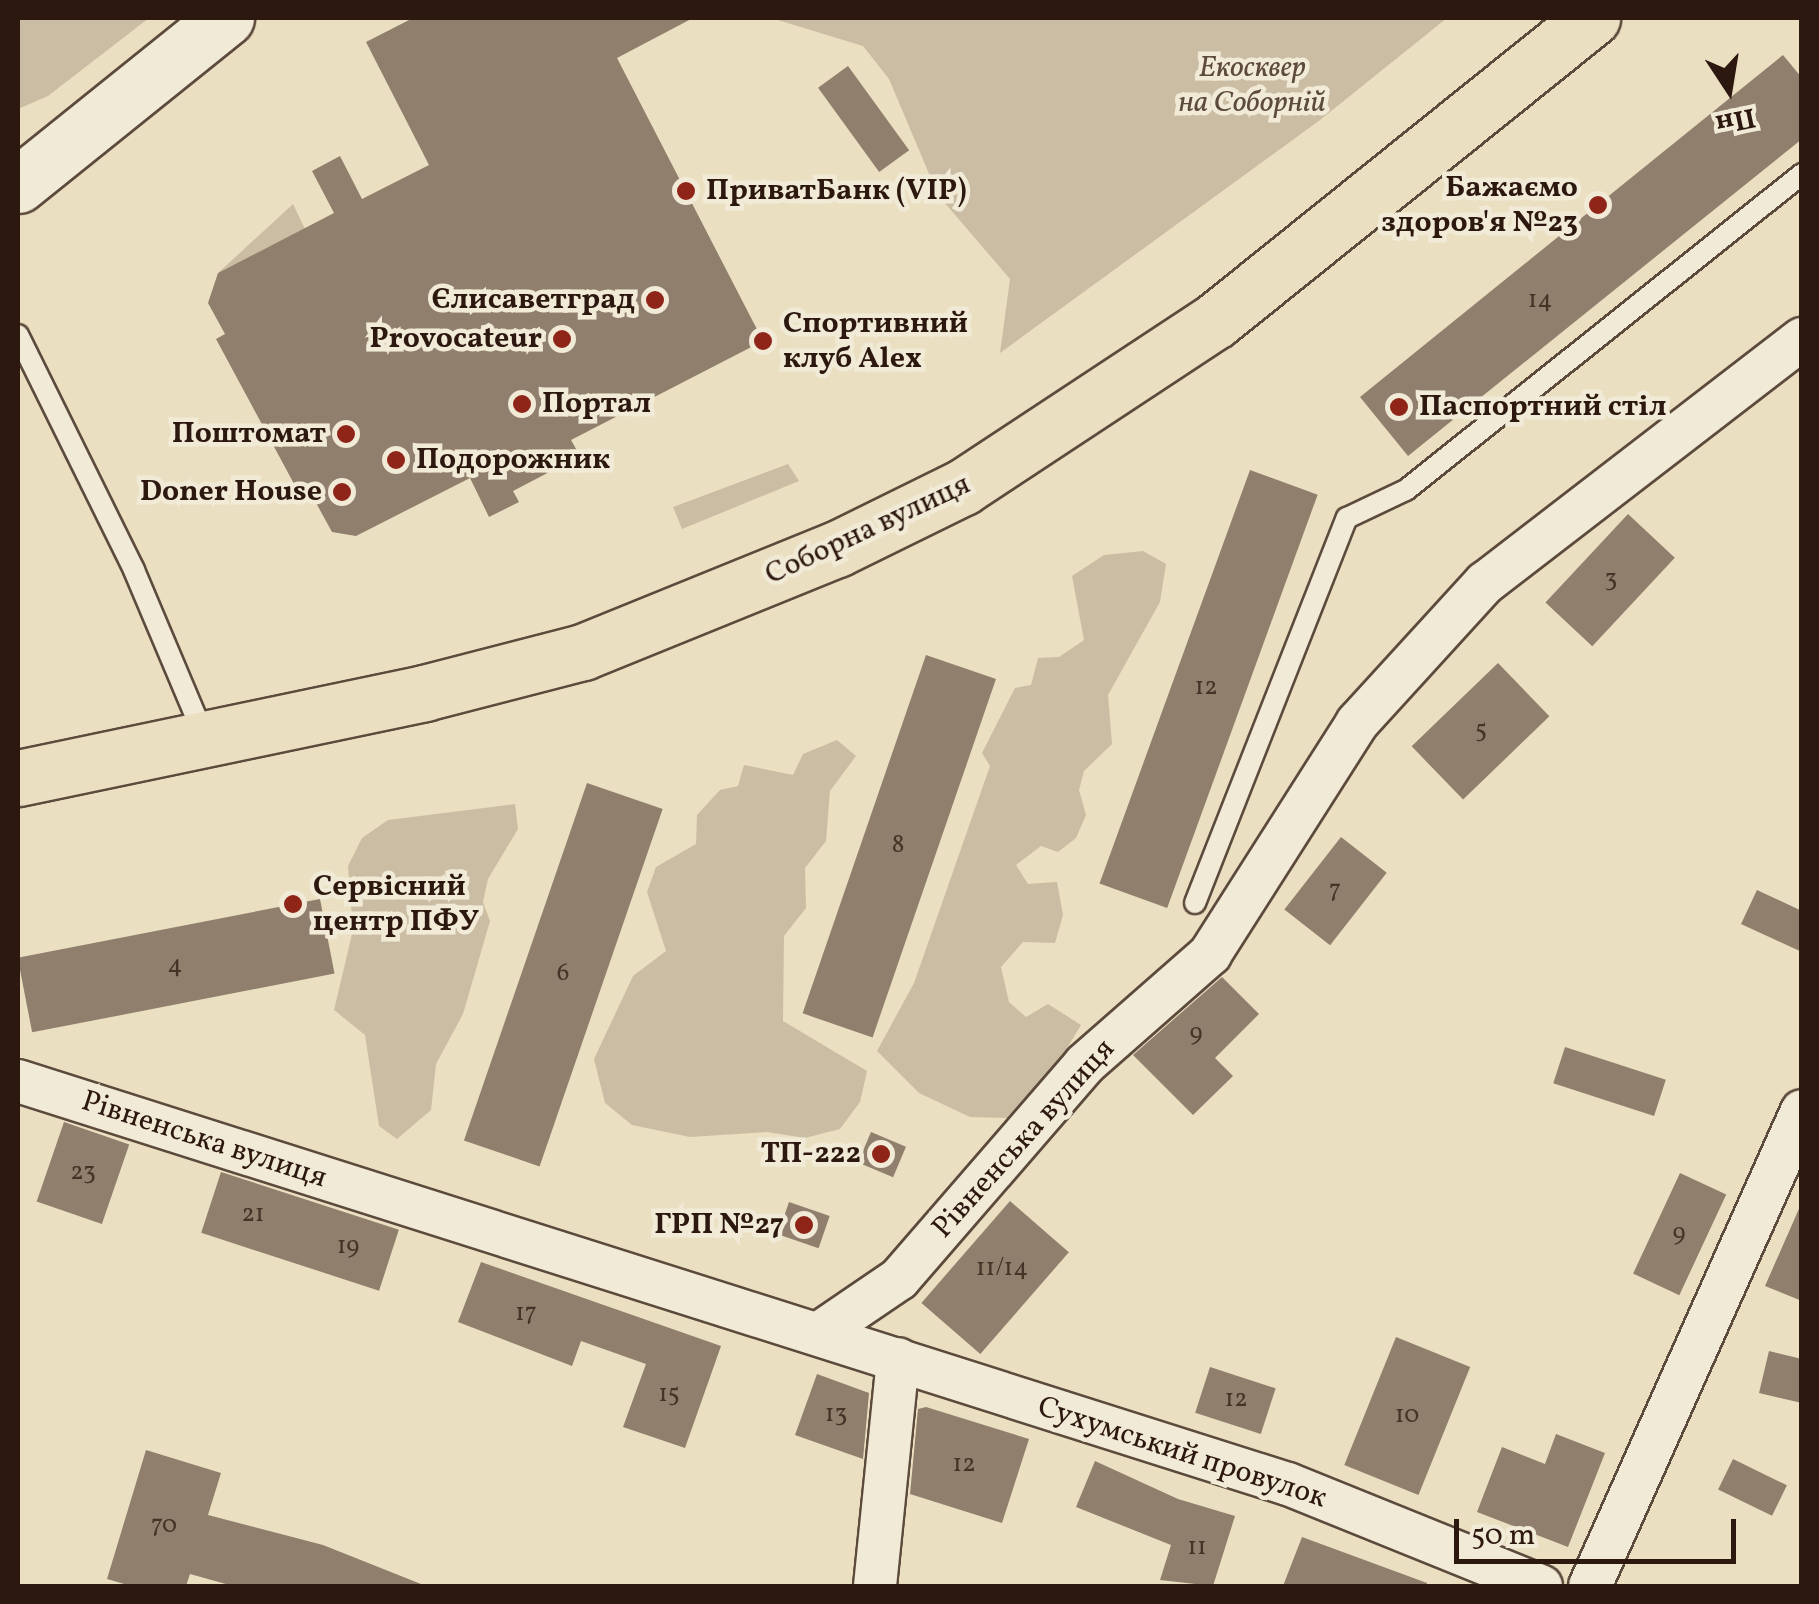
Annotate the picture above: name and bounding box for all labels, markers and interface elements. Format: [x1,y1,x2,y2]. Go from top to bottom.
north arrow [1679,40,1779,140]
park label: Екосквер на Соборній [1178,50,1326,120]
text: Пн [1712,97,1759,143]
place label: Бажаємо здоров'я №23 [1381,170,1578,240]
place label: ПриватБанк (VIP) [706,173,967,209]
marker: ПриватБанк (VIP) [675,180,697,202]
marker: Бажаємо здоров'я №23 [1587,194,1609,216]
place label: Єлисаветград [432,282,635,318]
house number: 14 [1528,286,1552,316]
marker: Єлисаветград [644,289,666,311]
place label: Спортивний клуб Alex [783,306,968,376]
place label: Provocateur [369,321,542,357]
marker: Provocateur [551,328,573,350]
marker: Спортивний клуб Alex [752,330,774,352]
place label: Портал [542,386,651,422]
place label: Паспортний стіл [1419,389,1667,425]
marker: Портал [511,393,533,415]
marker: Паспортний стіл [1388,396,1410,418]
place label: Поштомат [172,416,326,452]
marker: Поштомат [335,423,357,445]
place label: Подорожник [416,442,610,478]
marker: Подорожник [385,449,407,471]
street label: Соборна вулиця [760,467,976,593]
place label: Doner House [140,474,322,510]
marker: Doner House [331,481,353,503]
house number: 3 [1605,565,1617,595]
house number: 12 [1194,673,1218,703]
house number: 5 [1475,716,1487,746]
house number: 8 [892,831,904,861]
place label: Cервісний центр ПФУ [313,869,479,940]
house number: 7 [1329,876,1341,906]
marker: Cервісний центр ПФУ [282,893,304,915]
house number: 4 [168,951,182,981]
house number: 6 [557,959,569,989]
house number: 9 [1190,1019,1202,1049]
street label: Рівненська вулиця [925,1032,1123,1246]
street label: Рівненська вулиця [77,1083,331,1197]
place label: ТП-222 [761,1136,861,1172]
marker: ТП-222 [870,1143,892,1165]
house number: 23 [70,1158,96,1188]
house number: 21 [241,1200,265,1230]
place label: ГРП №27 [654,1207,784,1243]
marker: ГРП №27 [793,1214,815,1236]
house number: 9 [1673,1219,1685,1249]
house number: 19 [337,1232,359,1262]
house number: 11/14 [976,1254,1028,1284]
house number: 17 [515,1299,537,1329]
house number: 15 [658,1380,680,1410]
house number: 12 [1224,1385,1248,1415]
street label: Сухумський провулок [1033,1389,1331,1517]
house number: 13 [825,1400,847,1430]
house number: 10 [1395,1401,1419,1431]
house number: 12 [952,1450,976,1480]
scale bar [1459,1499,1742,1561]
house number: 70 [151,1511,177,1541]
text: 50 m [1471,1515,1535,1557]
house number: 11 [1187,1533,1207,1563]

